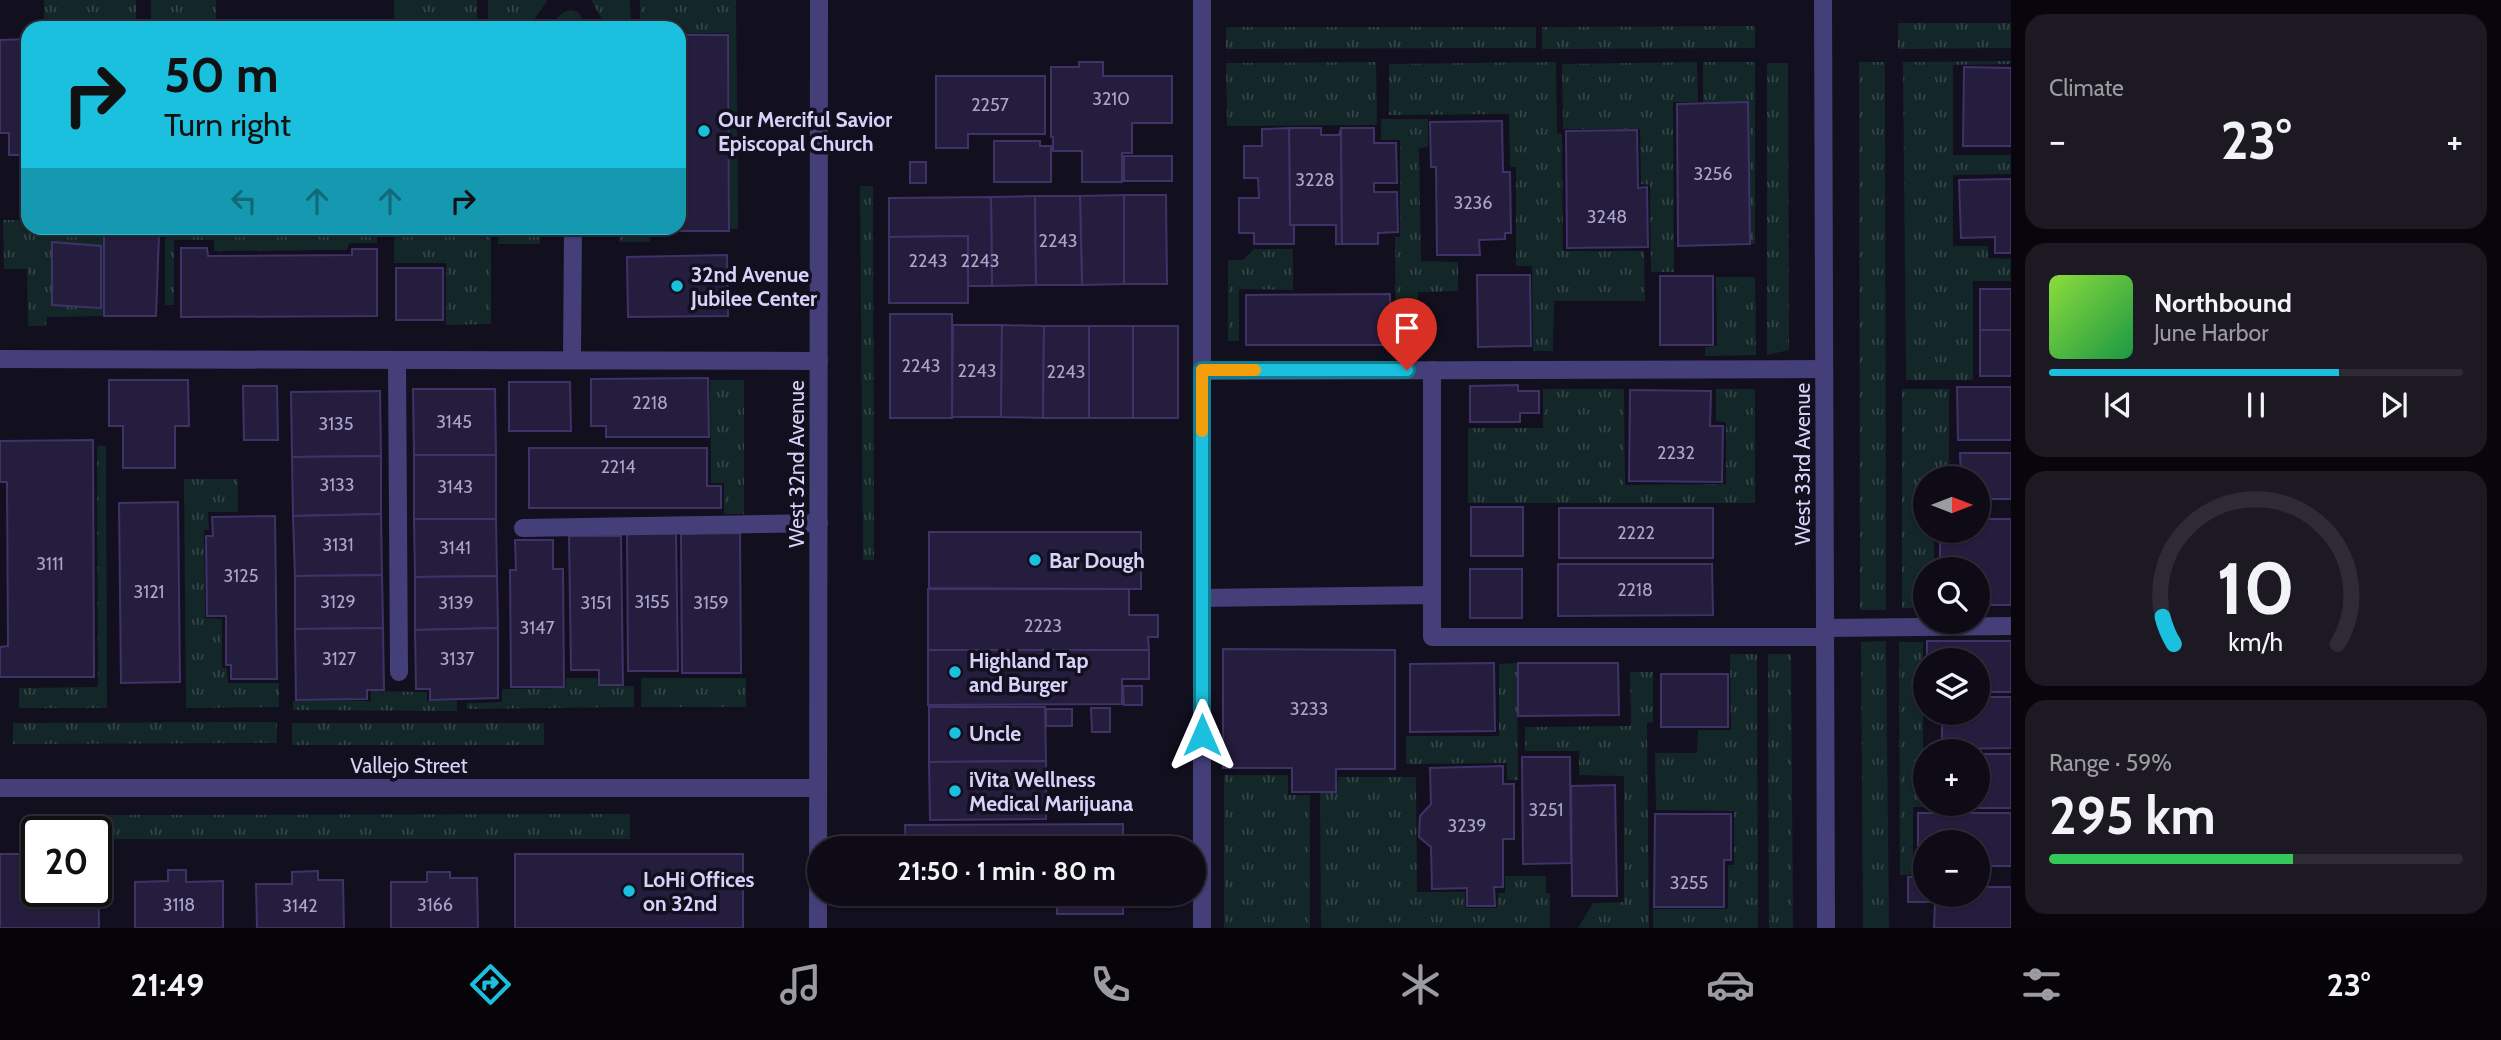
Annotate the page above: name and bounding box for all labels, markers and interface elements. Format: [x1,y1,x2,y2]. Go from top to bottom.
text: 50 m [164,45,279,104]
icon: right [49,49,140,140]
text: Climate [2049,74,2124,102]
house number: 3210 [1092,88,1130,110]
house number: 2257 [971,94,1009,116]
text: Turn right [164,105,291,144]
place label: Our Merciful Savior Episcopal Church [718,107,892,156]
text: 23° [2221,109,2291,172]
text: − [2049,117,2066,164]
text: + [2446,117,2463,164]
marker: Our Merciful Savior Episcopal Church [696,123,712,139]
house number: 3256 [1693,163,1733,185]
house number: 3228 [1295,169,1335,191]
icon: left [225,182,263,220]
icon: ahead [298,182,336,220]
icon: ahead [371,182,409,220]
icon: right [444,182,482,220]
house number: 3236 [1453,192,1493,214]
house number: 3248 [1587,206,1627,228]
house number: 2243 [1038,230,1078,252]
house number: 2243 [908,250,948,272]
house number: 2243 [960,250,1000,272]
place label: 32nd Avenue Jubilee Center [690,262,817,311]
marker: 32nd Avenue Jubilee Center [669,278,685,294]
text: Northbound [2154,287,2292,319]
pin [1377,298,1437,370]
icon: arrive [1388,309,1426,347]
text: June Harbor [2154,319,2268,347]
house number: 2243 [901,355,941,377]
house number: 2243 [957,360,997,382]
house number: 2243 [1046,361,1086,383]
street label: West 32nd Avenue [784,380,809,548]
street label: West 33rd Avenue [1790,383,1815,545]
icon: previous [2099,386,2137,424]
icon: pause [2237,386,2275,424]
icon: next [2375,386,2413,424]
house number: 2218 [632,392,668,414]
house number: 3145 [436,411,472,433]
house number: 3135 [318,413,354,435]
house number: 2232 [1657,442,1695,464]
house number: 2214 [600,456,636,478]
north arrow [1913,466,1990,542]
map controls [1913,466,1990,907]
house number: 3133 [319,474,355,496]
house number: 3143 [437,476,473,498]
house number: 2222 [1617,522,1655,544]
house number: 3131 [322,534,354,556]
house number: 3141 [439,537,471,559]
text: 10 [2217,545,2295,633]
place label: Bar Dough [1049,548,1145,573]
marker: Bar Dough [1027,552,1043,568]
house number: 3111 [36,553,64,575]
button: search [1913,557,1990,634]
house number: 3125 [224,565,258,587]
house number: 2218 [1617,579,1653,601]
house number: 3121 [134,581,164,603]
house number: 3129 [320,591,356,613]
house number: 3155 [634,591,670,613]
house number: 3139 [438,592,474,614]
house number: 3151 [580,592,612,614]
house number: 3159 [693,592,729,614]
house number: 2223 [1024,615,1062,637]
house number: 3147 [519,617,555,639]
text: km/h [2229,627,2283,657]
house number: 3127 [322,648,356,670]
house number: 3137 [440,648,474,670]
place label: Highland Tap and Burger [969,648,1089,697]
button: layers [1913,648,1990,725]
marker: Highland Tap and Burger [947,664,963,680]
position arrow [1165,698,1239,772]
house number: 3233 [1290,698,1328,720]
place label: Uncle [969,721,1021,746]
marker: Uncle [947,725,963,741]
button: + [1913,739,1990,816]
text: Range · 59% [2049,749,2172,777]
street label: Vallejo Street [350,753,468,779]
place label: iVita Wellness Medical Marijuana [969,767,1134,816]
marker: iVita Wellness Medical Marijuana [947,783,963,799]
text: 295 km [2049,784,2216,847]
house number: 3251 [1529,799,1563,821]
house number: 3239 [1447,815,1487,837]
speed limit sign: 20 [21,816,112,907]
button: − [1913,830,1990,907]
text: 21:50 · 1 min · 80 m [897,855,1116,887]
place label: LoHi Offices on 32nd [643,867,755,916]
house number: 3255 [1670,872,1708,894]
marker: LoHi Offices on 32nd [621,883,637,899]
house number: 3118 [163,894,195,916]
house number: 3166 [417,894,453,916]
house number: 3142 [282,895,318,917]
icon: directions [466,960,515,1009]
icon: music [776,960,825,1009]
icon: phone [1086,960,1135,1009]
icon: climate [1396,960,1445,1009]
icon: car [1706,960,1755,1009]
icon: filters [2017,960,2066,1009]
text: 21:49 [131,965,204,1004]
text: 23° [2327,965,2370,1004]

